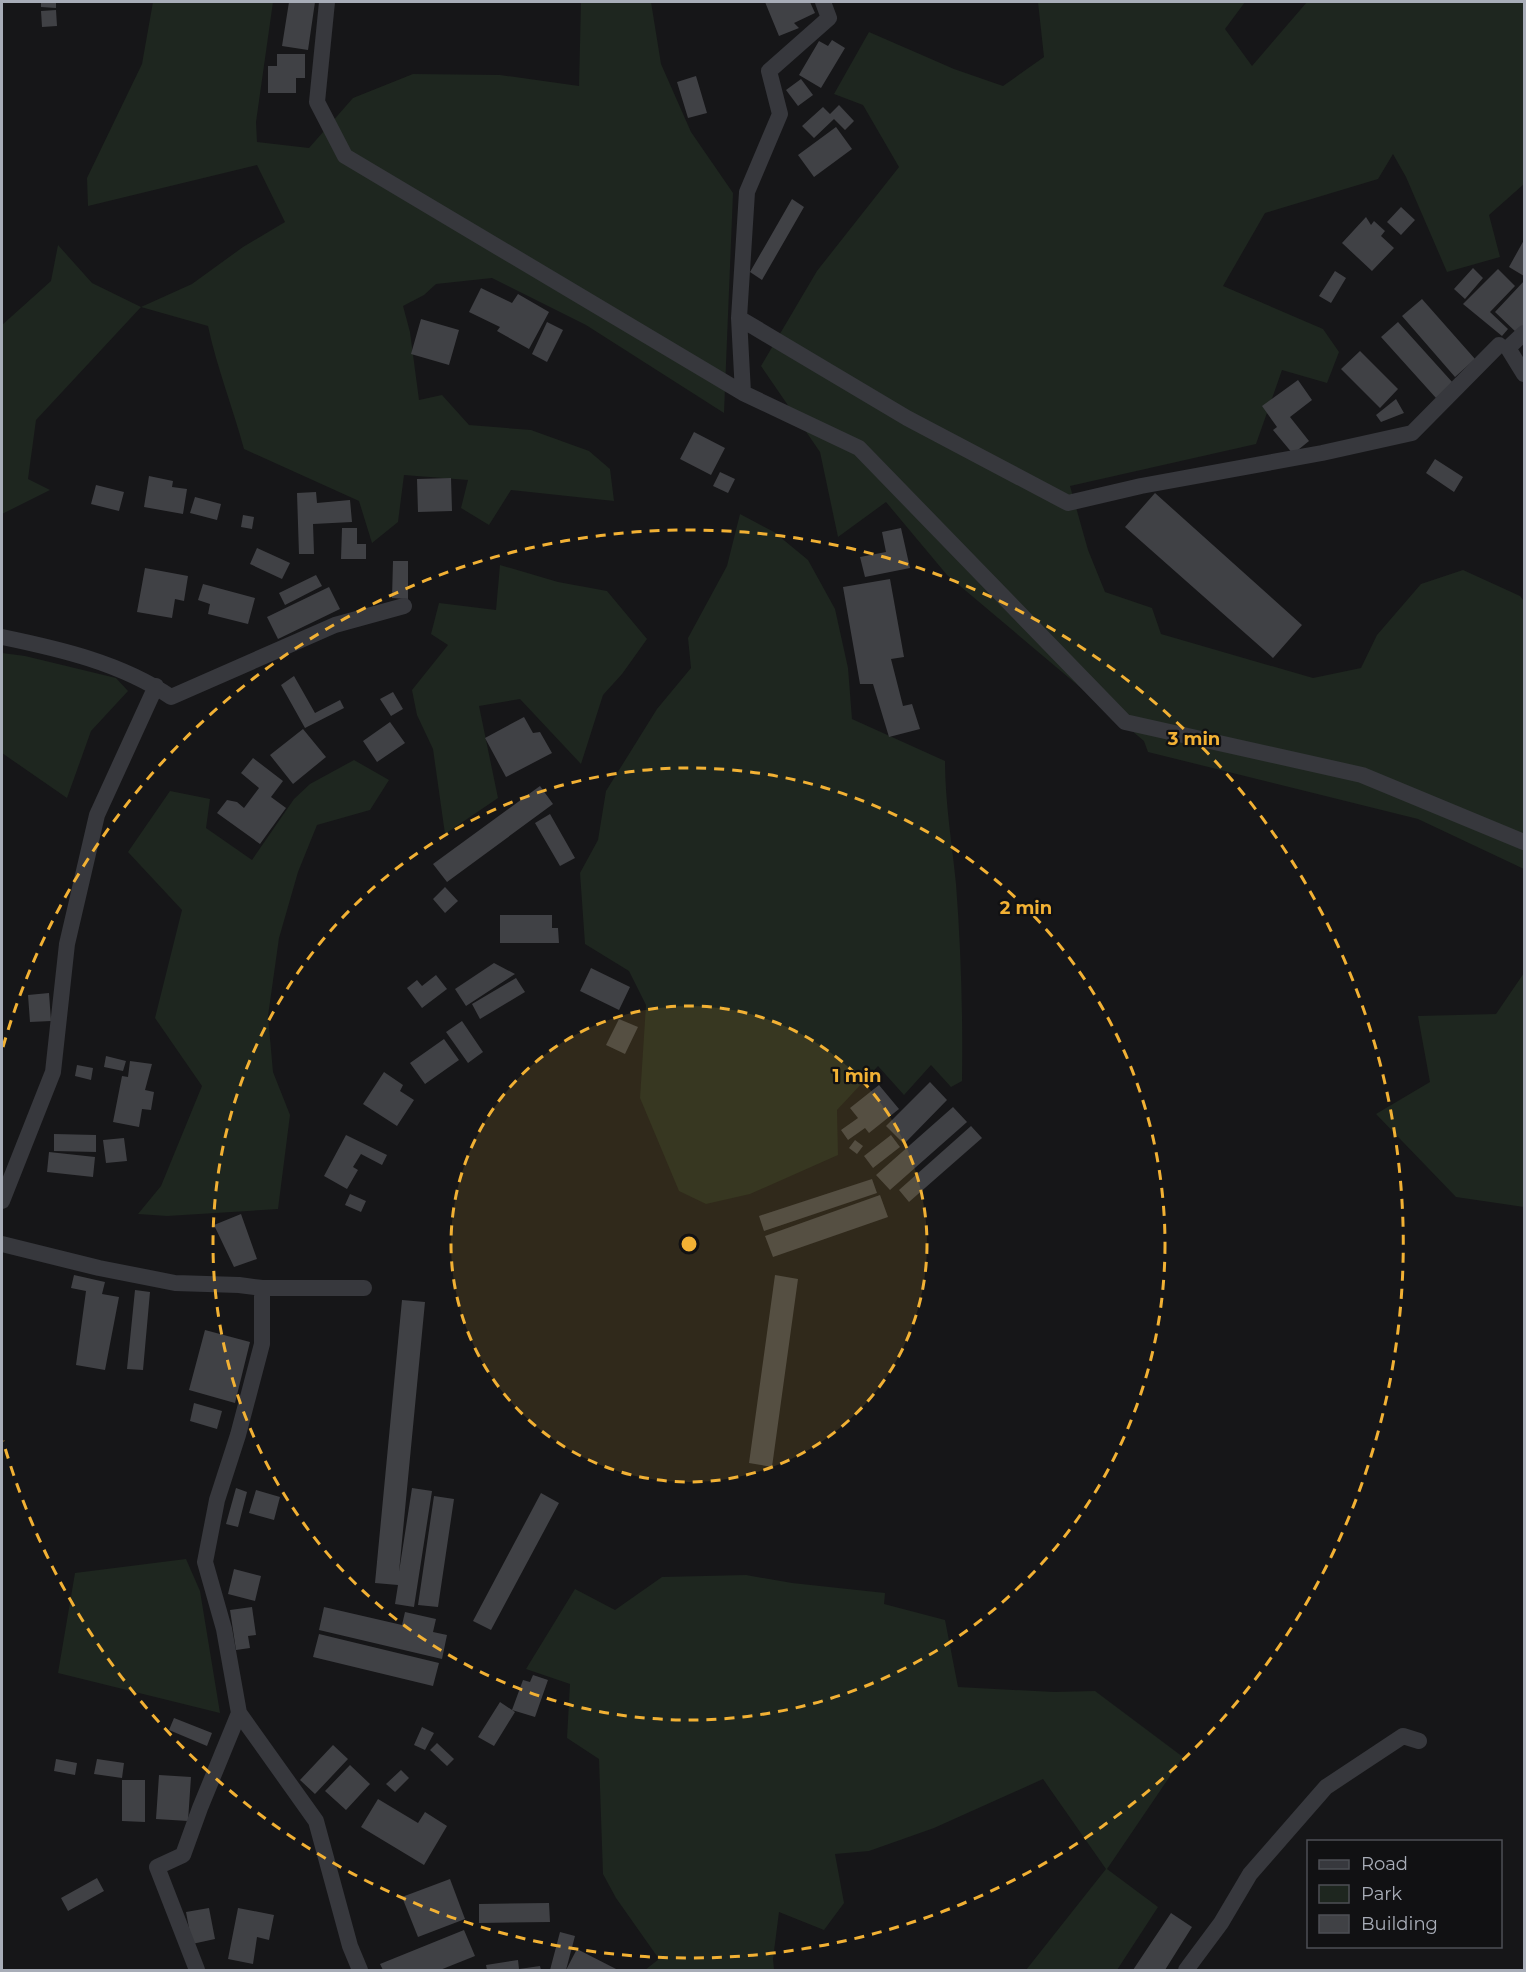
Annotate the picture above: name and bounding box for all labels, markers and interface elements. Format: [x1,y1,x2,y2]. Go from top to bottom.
text: 3 min [1167,728,1220,750]
text: 2 min [1000,897,1052,919]
text: 1 min [833,1065,881,1087]
centre of rings [679,1234,699,1254]
legend [1307,1840,1502,1948]
text: Road [1361,1853,1408,1875]
text: Park [1361,1883,1402,1905]
text: Building [1361,1913,1438,1935]

